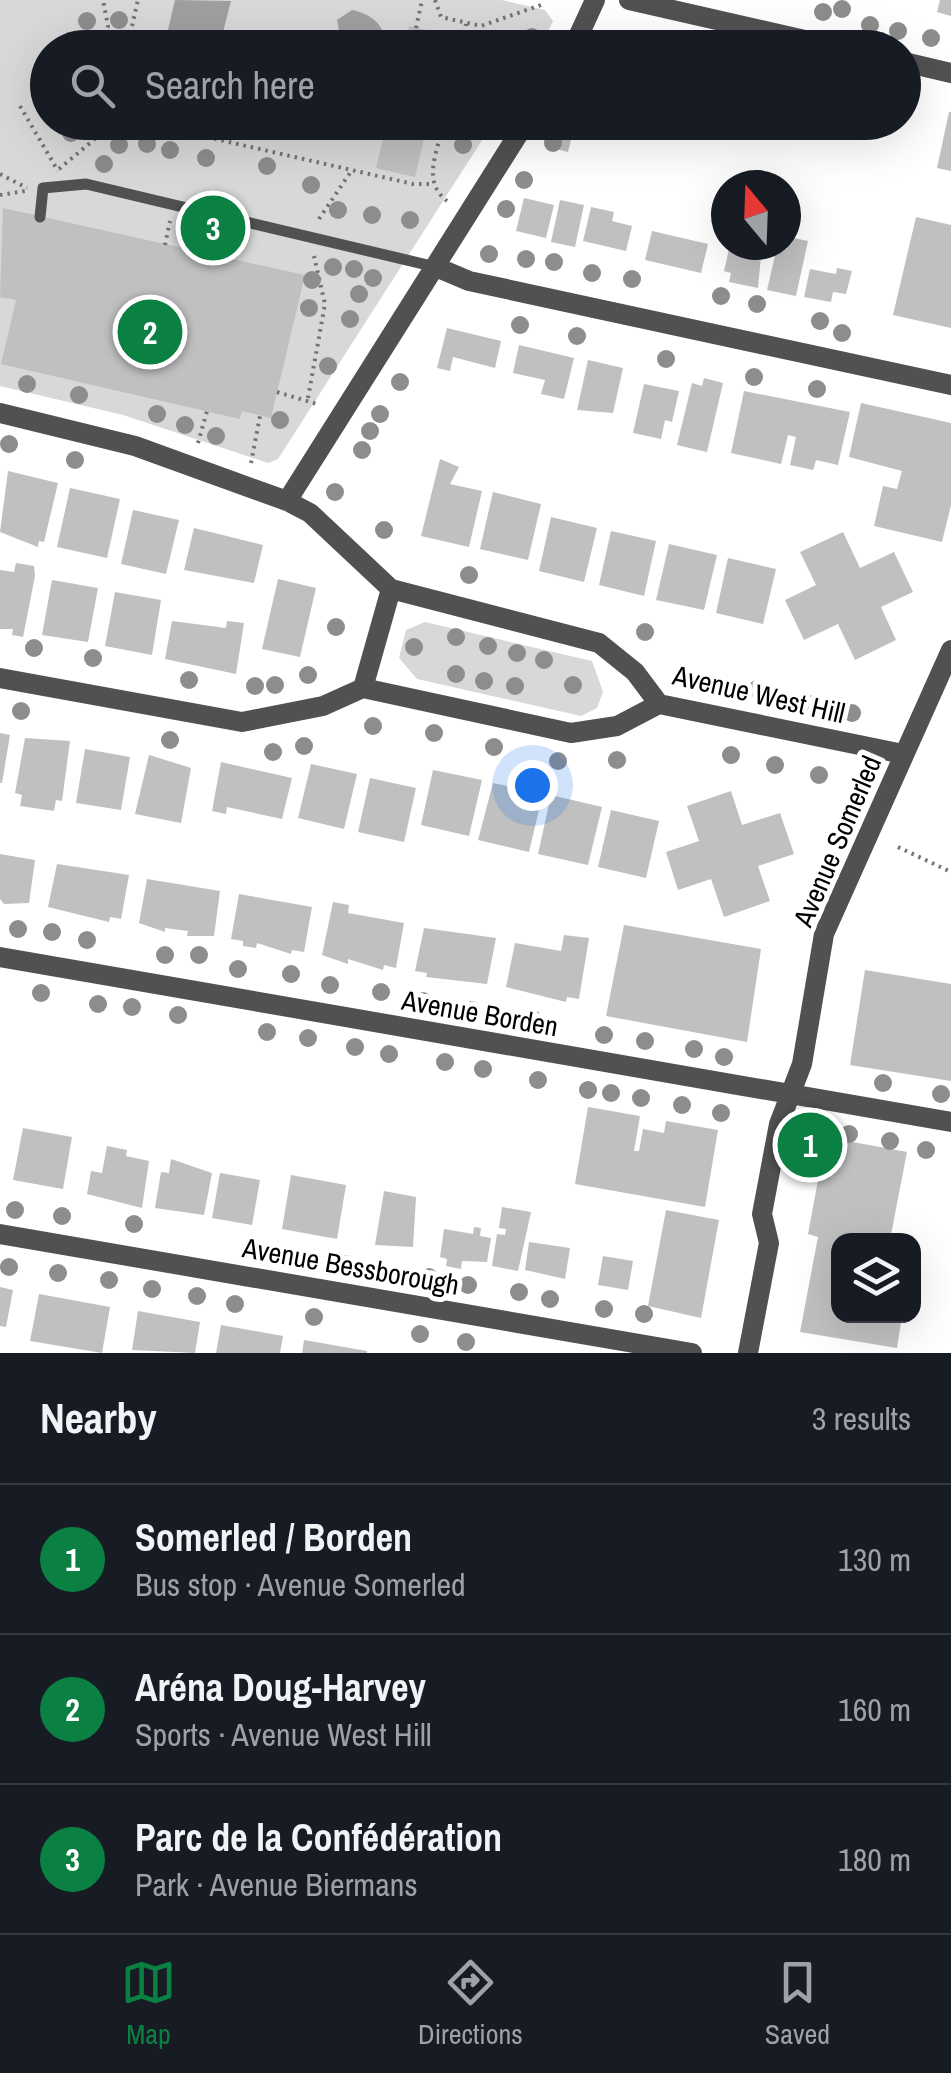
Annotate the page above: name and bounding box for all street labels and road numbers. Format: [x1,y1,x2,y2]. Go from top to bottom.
street label: Avenue West Hill [668,656,849,732]
street label: Avenue Somerled [784,750,890,933]
street label: Avenue Borden [398,980,561,1045]
street label: Avenue Bessborough [239,1228,462,1304]

